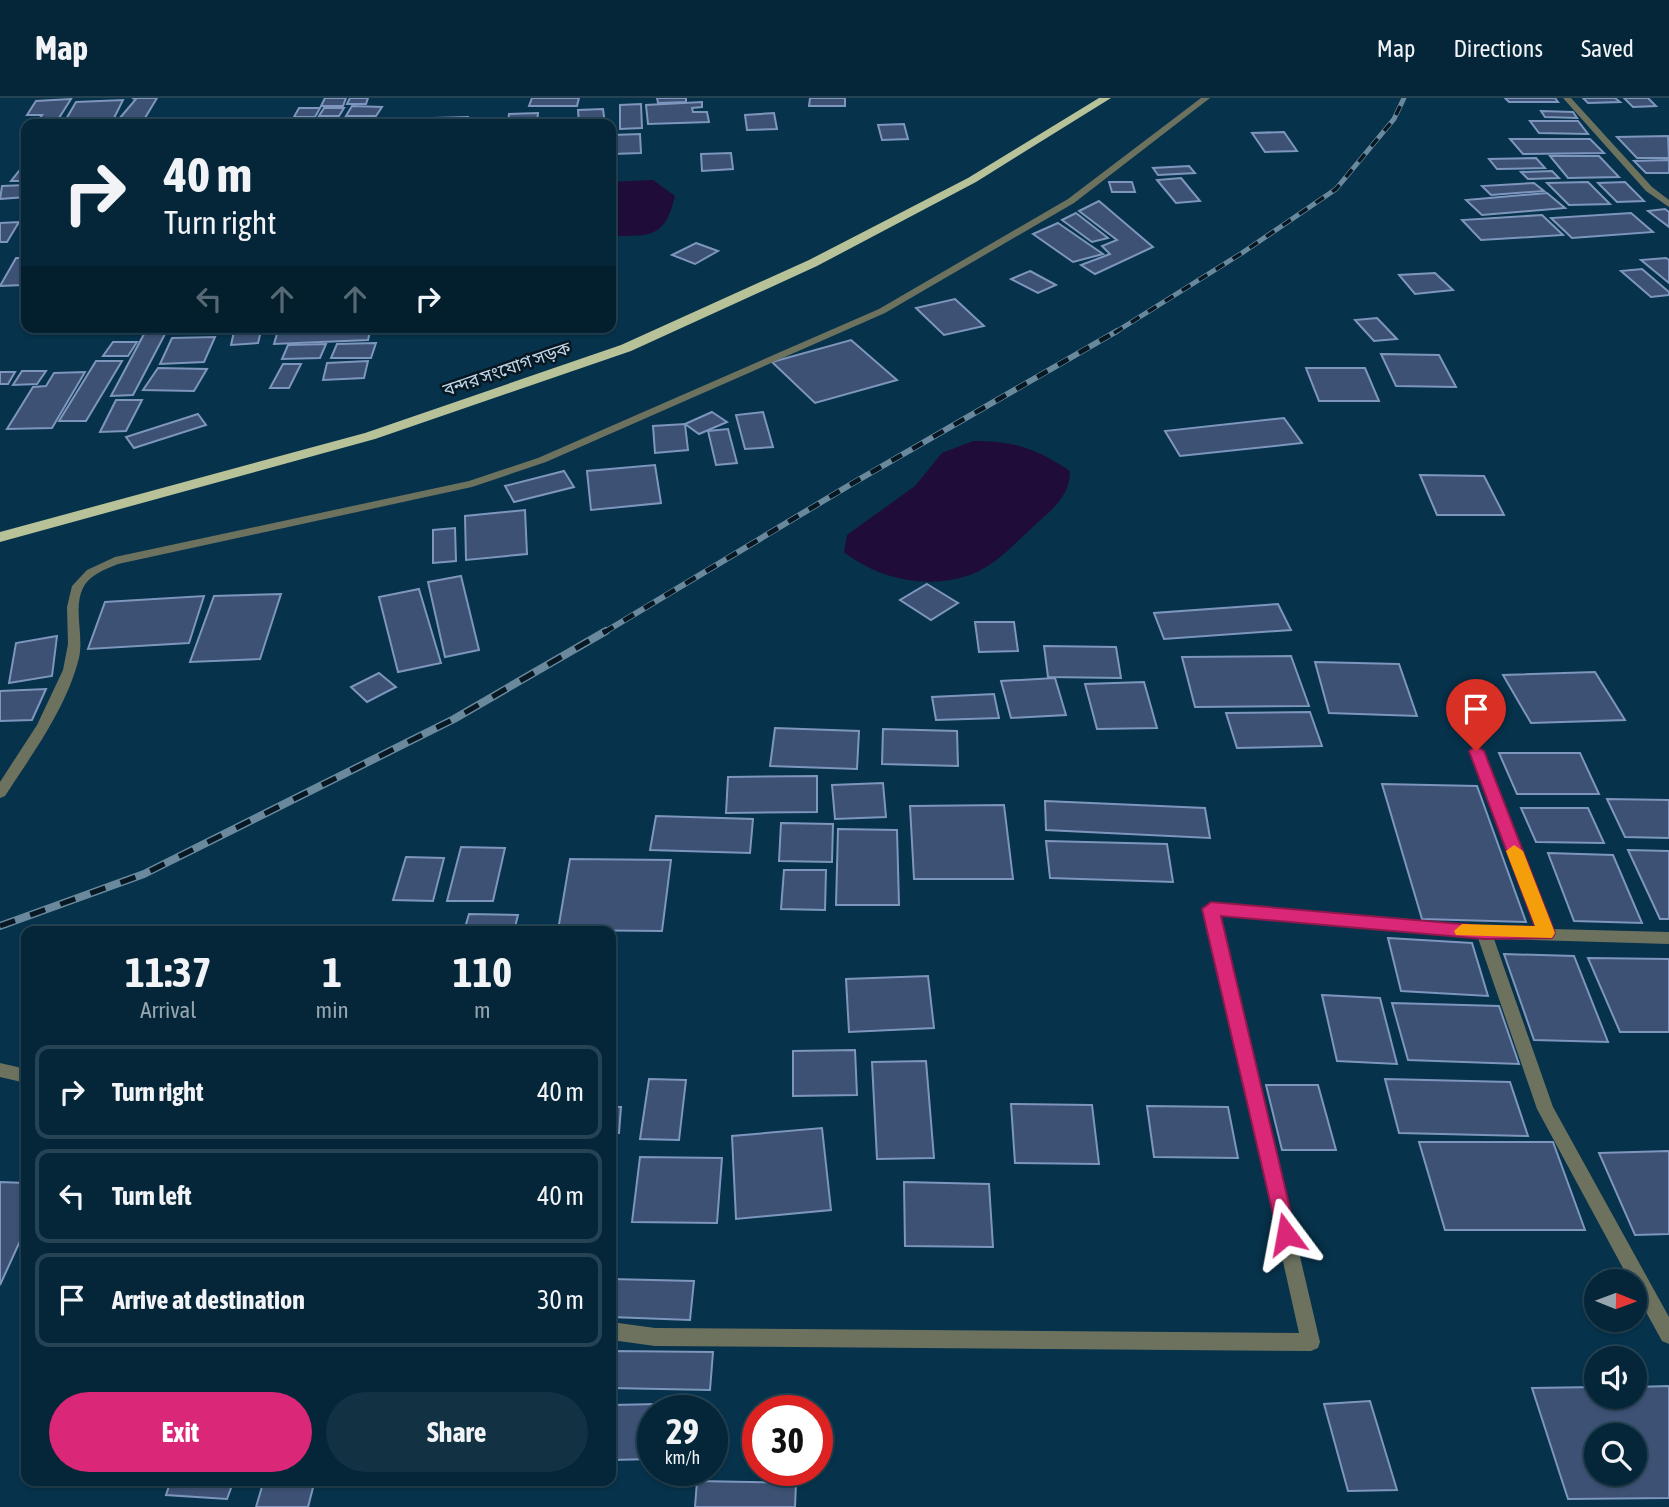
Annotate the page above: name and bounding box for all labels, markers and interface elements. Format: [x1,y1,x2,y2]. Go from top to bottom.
text: Map [35,29,88,67]
text: Map [1377,35,1415,62]
text: Directions [1453,35,1543,62]
text: Saved [1581,35,1634,62]
text: 40 m [164,146,252,202]
icon: right [49,147,140,238]
text: Turn right [164,204,277,241]
icon: left [190,280,228,318]
icon: ahead [263,280,301,318]
icon: ahead [336,280,374,318]
icon: right [409,280,447,318]
street label: বন্দর সংযোগ সড়ক [439,337,574,401]
pin [1446,679,1506,751]
icon: arrive [1457,690,1495,728]
text: 11:37 [125,948,212,996]
text: 1 [322,948,342,996]
text: 110 [453,948,512,996]
text: Arrival [140,997,196,1023]
text: min [316,997,349,1023]
text: m [474,997,491,1023]
icon: right [53,1073,91,1111]
text: Turn right [112,1077,203,1107]
text: 40 m [537,1077,584,1107]
icon: left [53,1177,91,1215]
text: Turn left [112,1181,192,1211]
text: 40 m [537,1181,584,1211]
position arrow [1249,1197,1323,1271]
north arrow [1584,1269,1647,1332]
map controls [1584,1269,1647,1486]
icon: arrive [53,1281,91,1319]
text: Arrive at destination [112,1285,305,1315]
text: 30 m [537,1285,584,1315]
button: sound [1584,1346,1647,1409]
button: Exit [49,1392,312,1472]
button: Share [326,1392,588,1472]
speed limit sign: 30 [742,1395,833,1486]
text: 29 [666,1411,699,1451]
button: search [1584,1423,1647,1486]
text: km/h [665,1447,700,1468]

